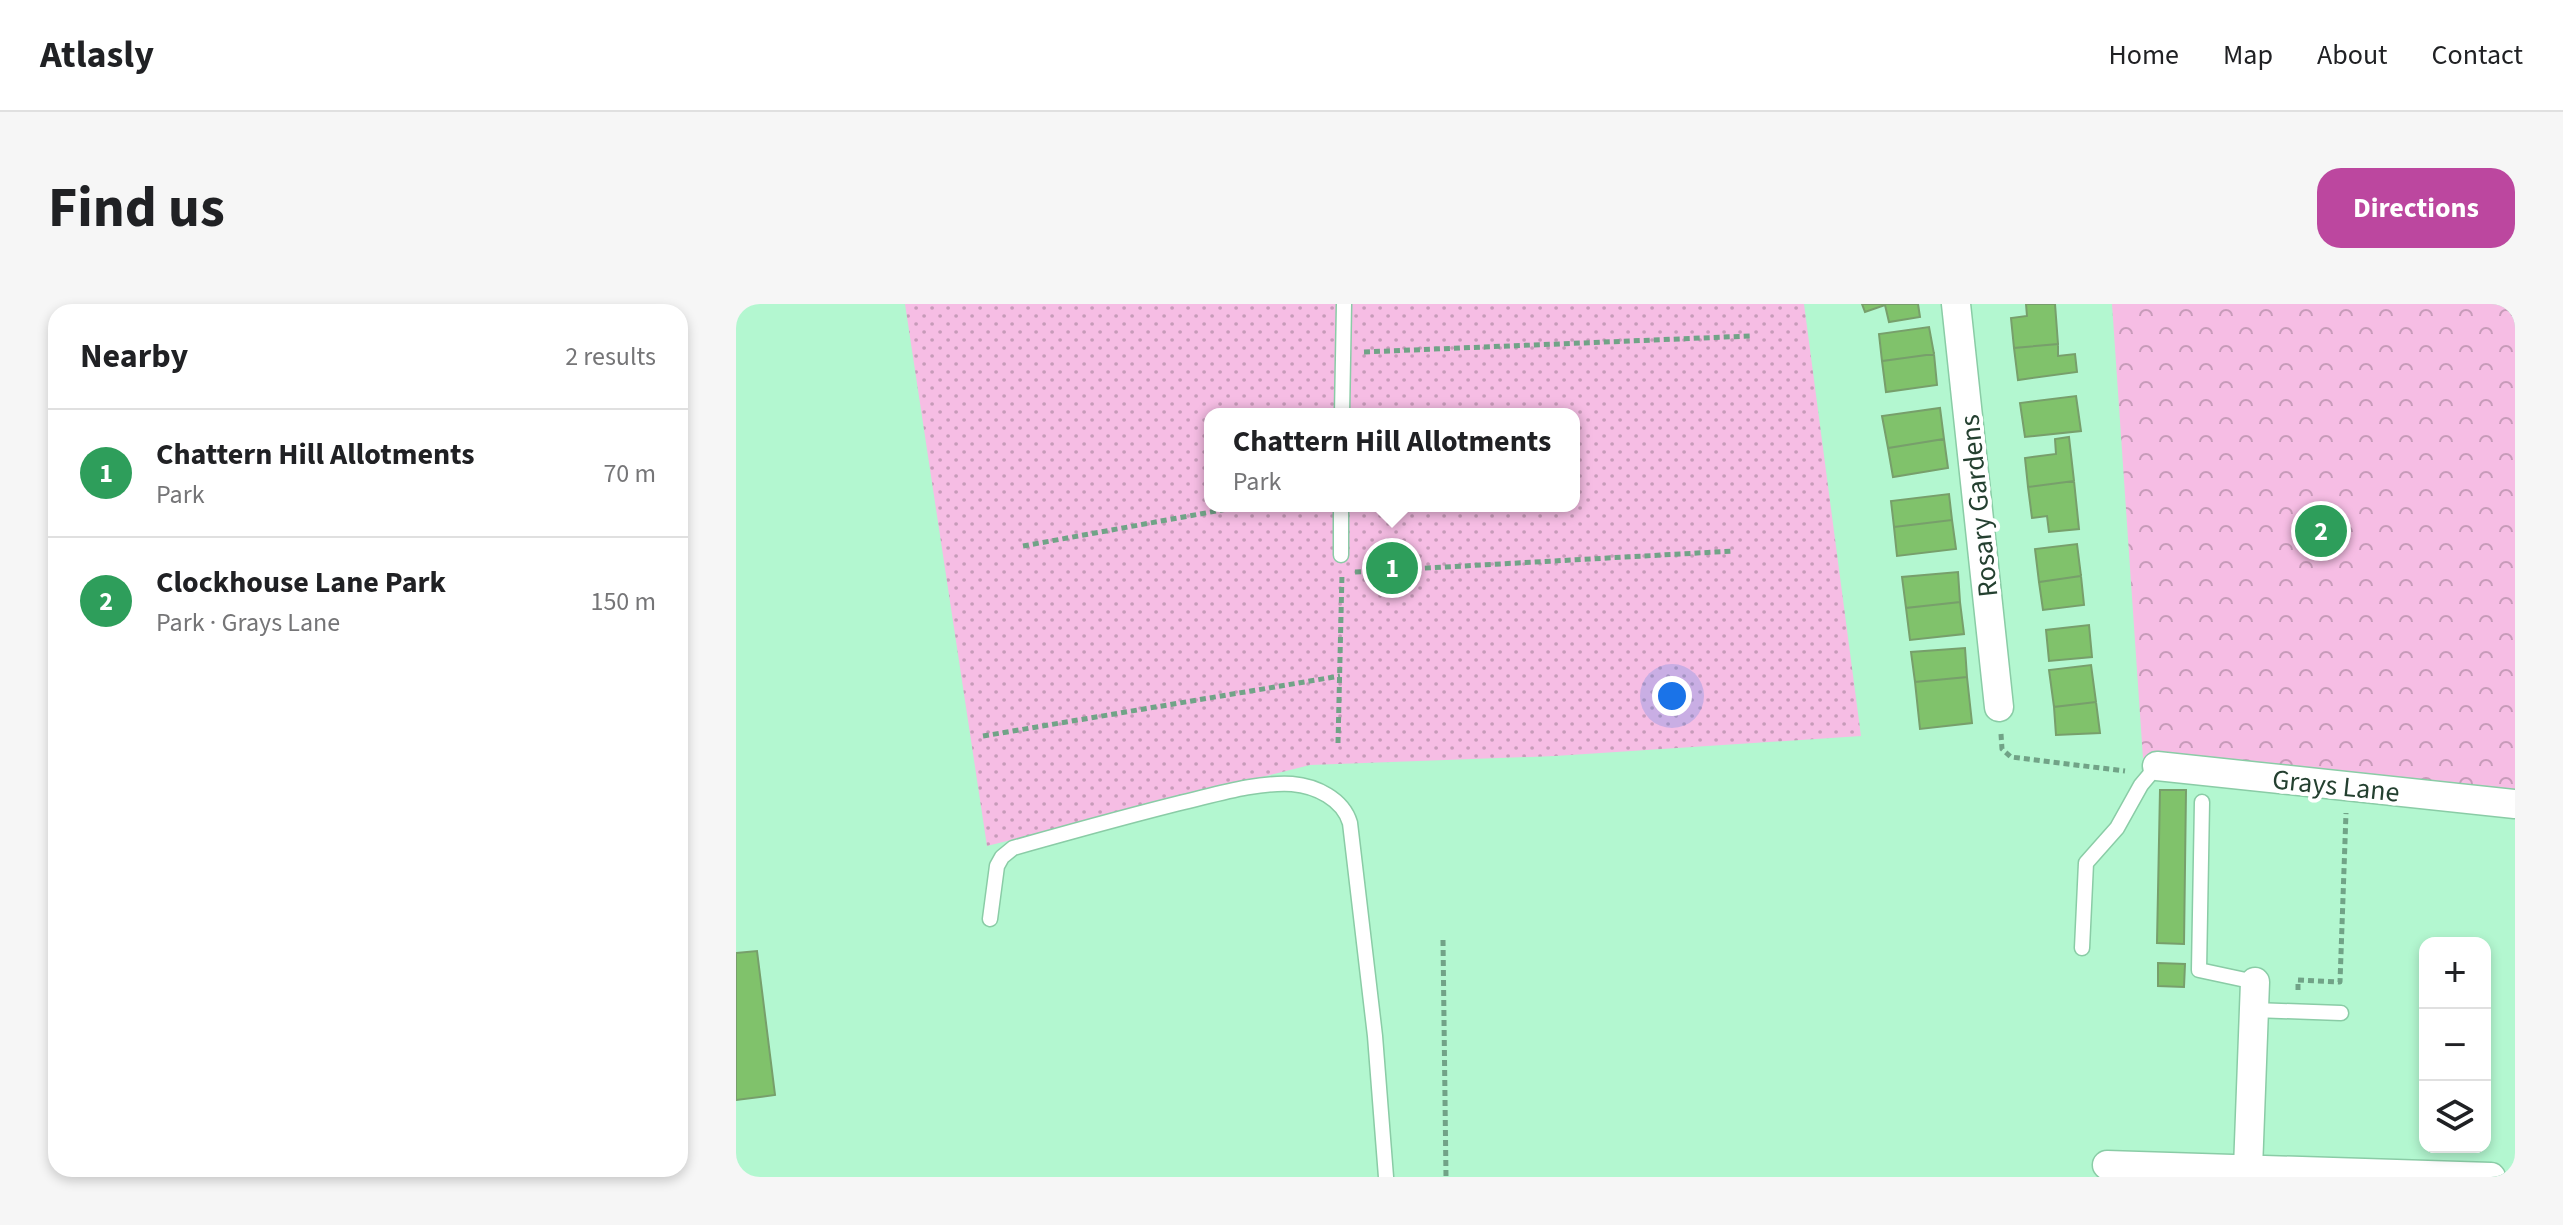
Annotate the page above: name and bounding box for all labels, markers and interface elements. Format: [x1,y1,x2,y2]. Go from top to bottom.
text: Atlasly [40,28,154,82]
text: Home [2108,35,2179,75]
text: Map [2223,35,2273,75]
text: About [2317,35,2388,75]
text: Contact [2432,35,2523,75]
button: Directions [2317,168,2515,248]
text: Find us [48,169,225,248]
text: Nearby [80,332,188,381]
text: 2 results [565,338,656,375]
popup [1204,408,1580,512]
street label: Rosary Gardens [1950,413,2008,599]
text: Chattern Hill Allotments [1233,420,1551,463]
text: Chattern Hill Allotments [156,433,475,476]
text: 1 [99,455,113,492]
text: 70 m [603,455,656,492]
text: Park [1233,463,1281,500]
text: Park [156,476,205,513]
pin: 2 [2295,501,2347,561]
pin: 1 [1366,538,1418,598]
text: Clockhouse Lane Park [156,561,446,604]
text: 2 [99,583,113,620]
text: 150 m [590,583,656,620]
text: Park · Grays Lane [156,604,340,641]
your location [1652,676,1692,716]
street label: Grays Lane [2270,759,2402,813]
map controls [2419,937,2491,1153]
button: + [2419,937,2491,1009]
button: − [2419,1009,2491,1081]
button: layers [2419,1081,2491,1153]

